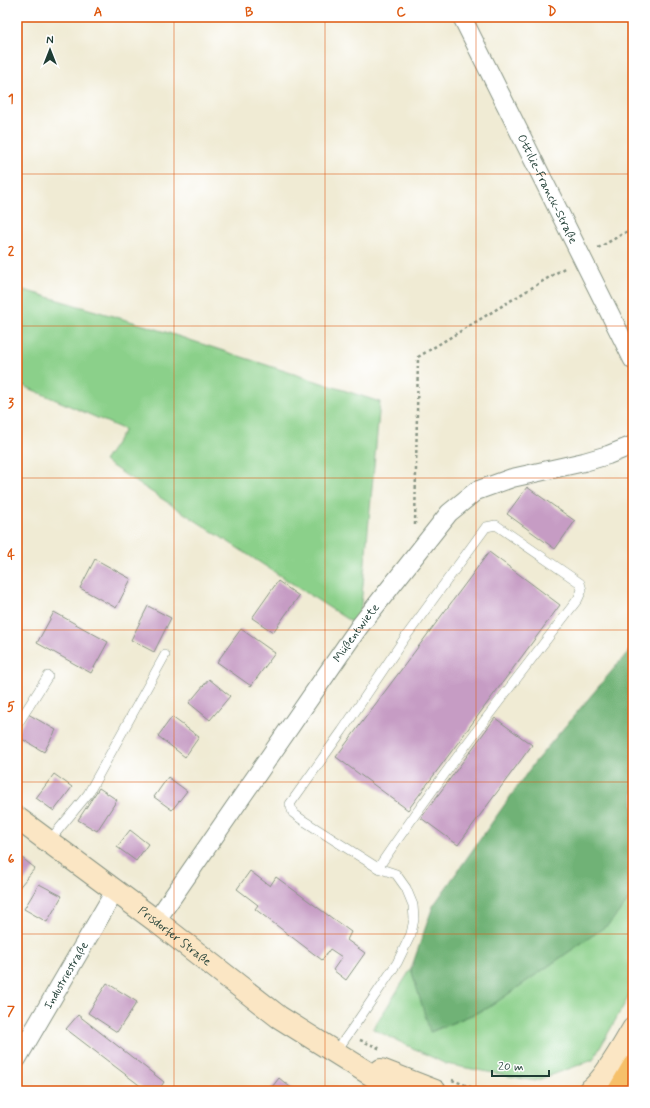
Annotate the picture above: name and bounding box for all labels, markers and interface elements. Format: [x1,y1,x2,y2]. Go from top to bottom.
text: A [94,4,102,21]
text: B [245,4,254,21]
text: C [396,4,406,21]
text: D [548,4,557,21]
north arrow [30,30,70,70]
text: N [46,34,54,48]
text: 1 [8,91,14,108]
street label: Ottilie-Franck-Straße [513,132,581,247]
text: 2 [8,243,15,260]
text: 3 [8,395,14,412]
text: 4 [7,547,15,564]
street label: Müßentwiete [330,600,384,666]
text: 5 [7,699,15,716]
text: 6 [8,851,15,868]
street label: Prisdorfer Straße [134,903,214,970]
street label: Industriestraße [41,939,93,1012]
text: 7 [7,1003,15,1020]
scale bar [492,1052,549,1078]
text: 20 m [498,1059,524,1075]

